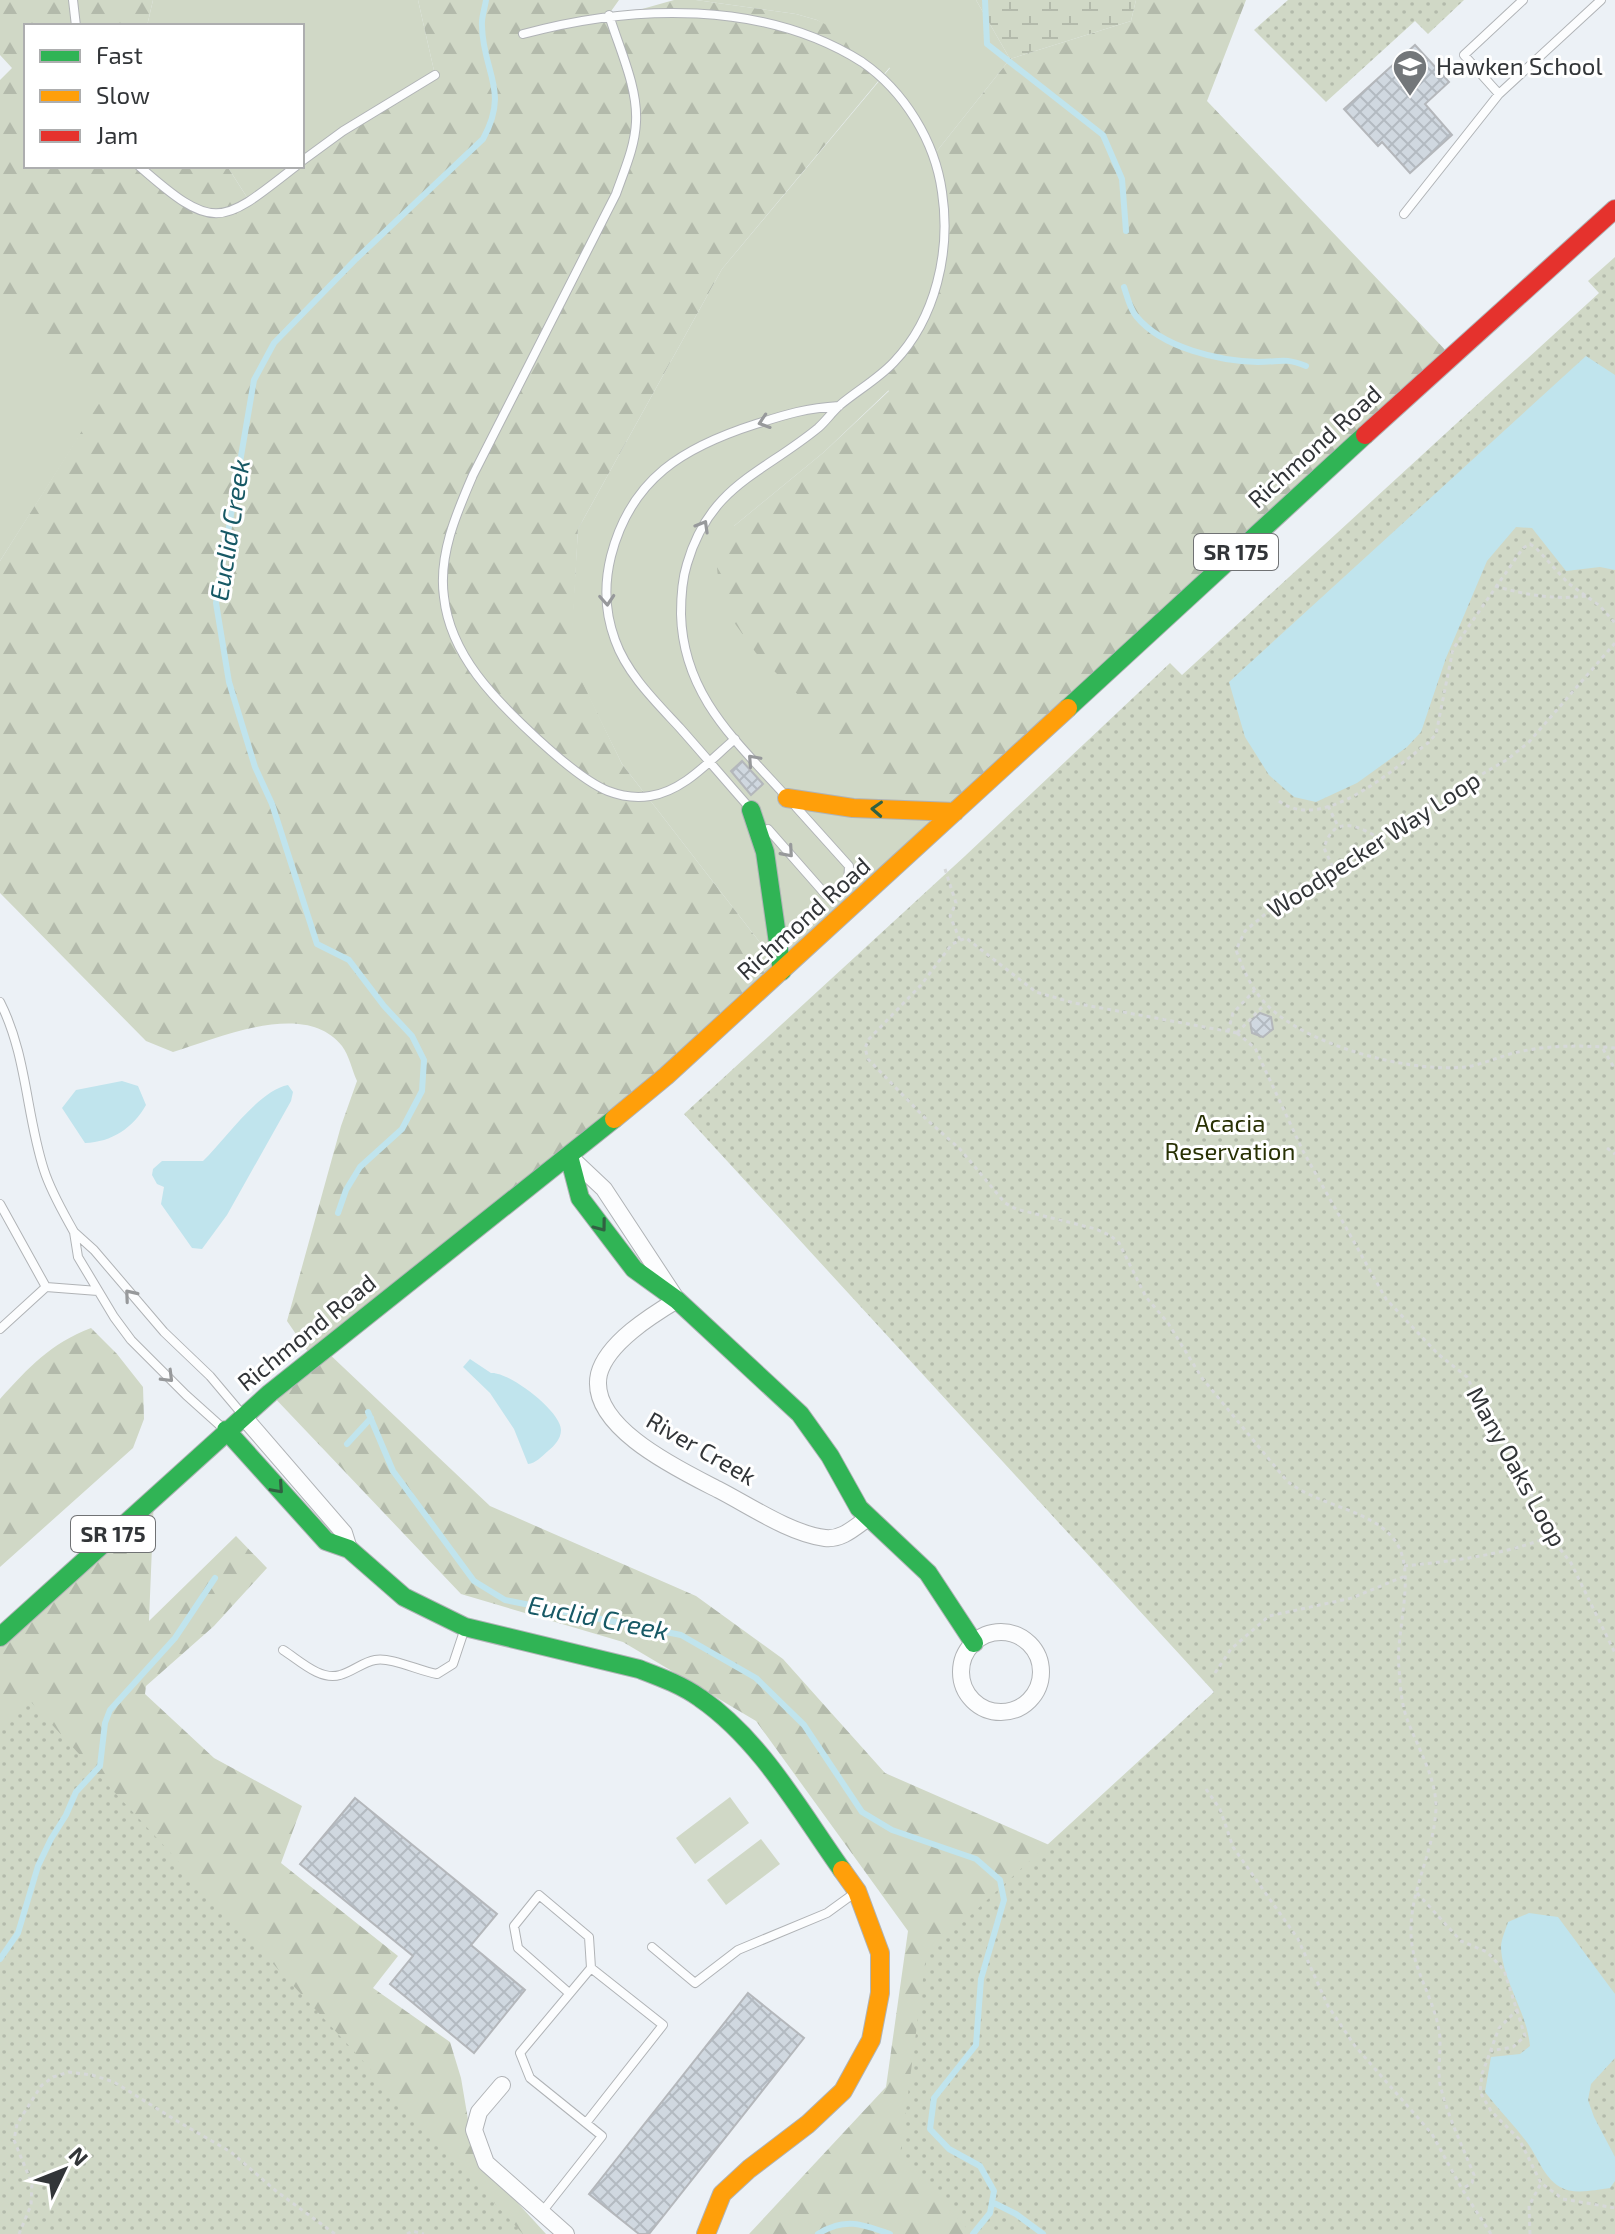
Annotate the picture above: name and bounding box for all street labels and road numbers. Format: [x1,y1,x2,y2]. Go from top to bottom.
street label: Richmond Road [1241,378,1387,513]
road number: SR 175 [1194,534,1278,570]
street label: Woodpecker Way Loop [1262,764,1485,923]
street label: Richmond Road [730,850,876,985]
street label: Richmond Road [231,1267,381,1396]
street label: Many Oaks Loop [1461,1381,1573,1551]
street label: River Creek [642,1405,762,1491]
road number: SR 175 [71,1516,155,1552]

